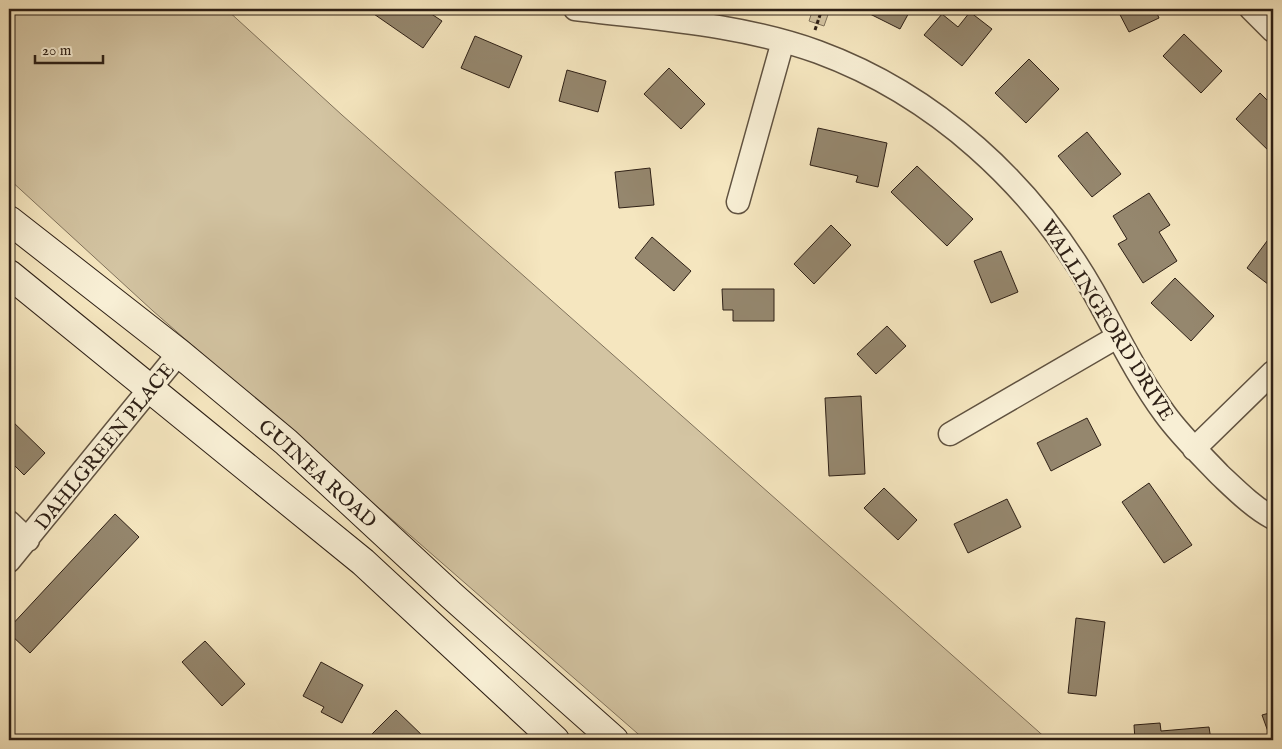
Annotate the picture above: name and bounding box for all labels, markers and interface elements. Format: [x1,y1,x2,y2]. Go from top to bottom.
scale bar [35,32,102,64]
text: 20 m [42,41,72,60]
street label: WALLINGFORD DRIVE [1035,216,1179,426]
street label: DAHLGREEN PLACE [30,358,180,536]
street label: GUINEA ROAD [253,414,381,534]

